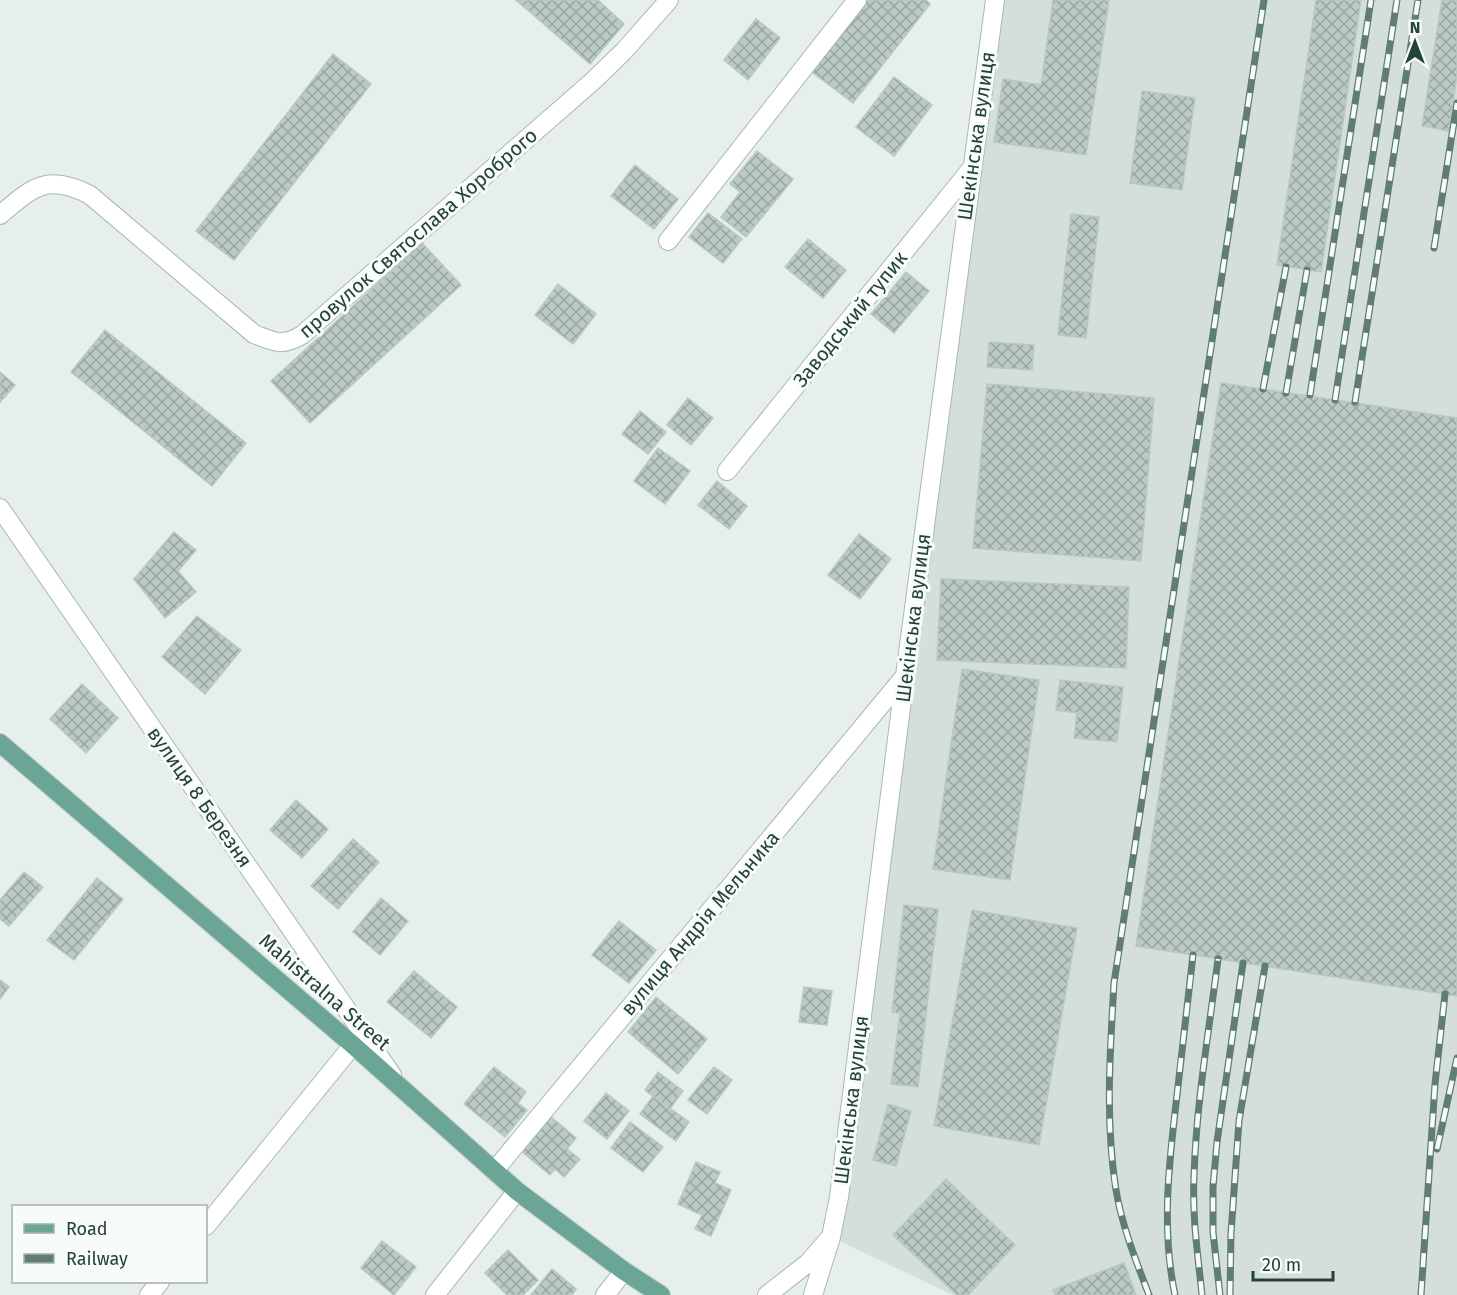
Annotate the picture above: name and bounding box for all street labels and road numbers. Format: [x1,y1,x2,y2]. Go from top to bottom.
street label: Шекінська вулиця [952,50,1000,222]
street label: провулок Святослава Хороброго [294,123,542,343]
street label: Заводський тупик [788,246,912,392]
street label: Шекінська вулиця [891,532,935,704]
street label: вулиця 8 Березня [143,722,257,872]
street label: вулиця Андрія Мельника [616,826,784,1020]
street label: Mahistralna Street [254,928,396,1056]
street label: Шекінська вулиця [829,1014,873,1186]

